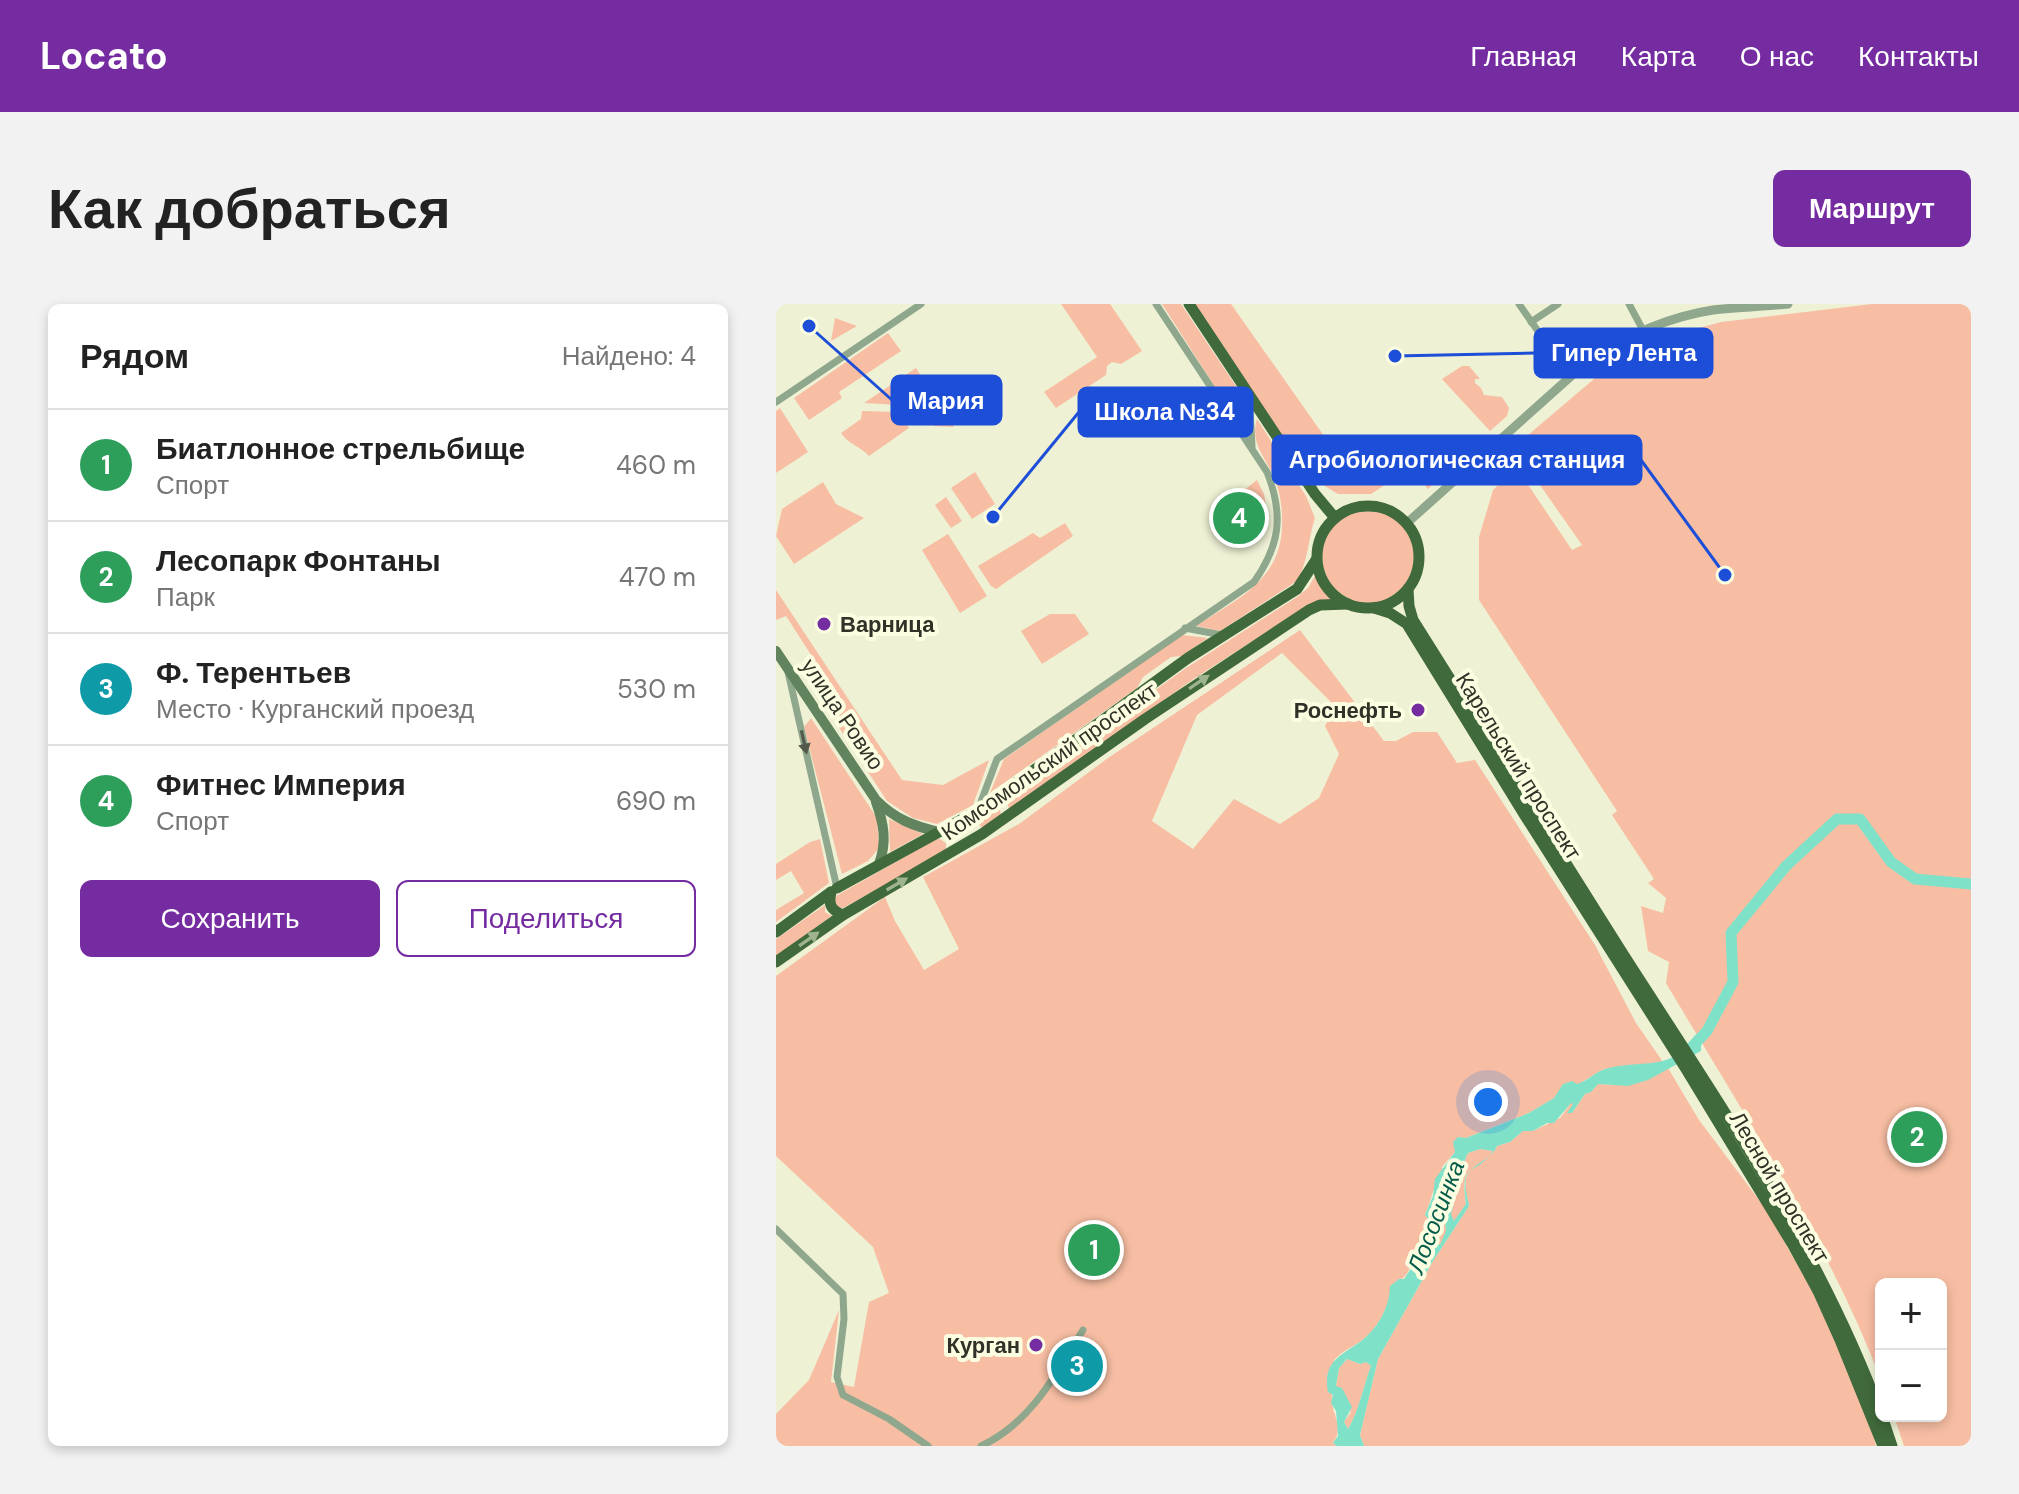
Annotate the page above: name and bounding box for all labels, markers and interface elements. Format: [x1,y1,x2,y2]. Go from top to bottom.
text: Locato [40,31,168,81]
text: Главная [1470,38,1577,75]
text: Карта [1621,38,1696,75]
text: О нас [1740,38,1814,75]
text: Контакты [1858,38,1979,75]
button: Маршрут [1773,170,1971,247]
text: Как добраться [48,172,451,245]
callout: Гипер Лента [1535,329,1712,377]
text: Рядом [80,334,189,379]
text: Гипер Лента [1551,337,1697,368]
text: Найдено: 4 [562,339,696,373]
callout: Мария [892,376,1001,424]
text: Мария [907,385,985,416]
callout: Школа №34 [1079,388,1252,436]
text: Школа №34 [1095,396,1235,427]
text: Биатлонное стрельбище [156,429,525,468]
callout: Агробиологическая станция [1273,436,1641,484]
text: Агробиологическая станция [1289,444,1625,475]
text: 1 [101,448,111,482]
text: 460 m [616,448,696,482]
text: Спорт [156,468,229,502]
pin: 4 [1213,488,1265,548]
text: Лесопарк Фонтаны [156,541,441,580]
text: 2 [98,560,114,594]
text: 470 m [619,560,696,594]
text: Парк [156,580,215,614]
place label: Варница [840,610,935,639]
marker: Варница [815,615,833,633]
text: Ф. Терентьев [156,653,351,692]
street label: улица Ровио [795,653,891,776]
street label: Карельский проспект [1449,667,1588,865]
text: 3 [98,672,114,706]
text: 530 m [617,672,696,706]
one-way arrow [1188,675,1209,690]
street label: Комсомольский проспект [936,676,1163,847]
text: Место · Курганский проезд [156,692,474,726]
place label: Роснефть [1294,696,1402,725]
marker: Роснефть [1409,701,1427,719]
one-way arrow [798,730,811,755]
text: Фитнес Империя [156,765,406,804]
text: 4 [98,784,114,818]
text: 690 m [616,784,696,818]
text: Спорт [156,804,229,838]
one-way arrow [886,877,908,891]
button: Сохранить [80,880,380,957]
button: Поделиться [396,880,696,957]
one-way arrow [799,931,820,947]
your location [1468,1082,1508,1122]
street label: Лесной проспект [1723,1106,1836,1268]
pin: 2 [1891,1107,1943,1167]
water label: Лососинка [1399,1156,1471,1280]
pin: 1 [1068,1220,1120,1280]
map controls [1875,1278,1947,1422]
button: + [1875,1278,1947,1350]
place label: Курган [947,1331,1020,1360]
marker: Курган [1027,1336,1045,1354]
pin: 3 [1051,1336,1103,1396]
button: − [1875,1350,1947,1422]

